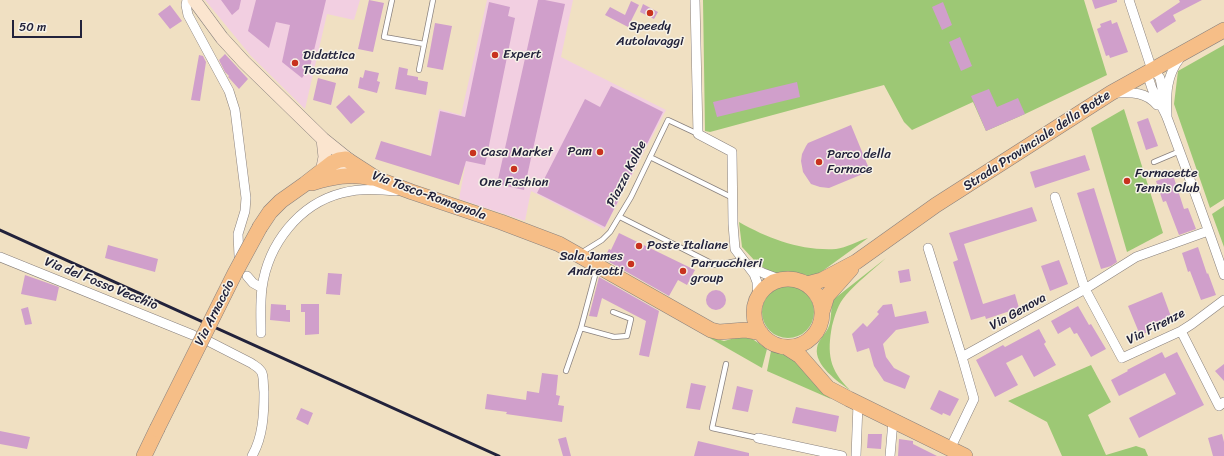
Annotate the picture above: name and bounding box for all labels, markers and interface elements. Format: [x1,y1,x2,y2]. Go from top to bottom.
marker: Speedy Autolavaggi [645,8,655,18]
scale bar [14,12,84,38]
text: 50 m [19,16,46,38]
place label: Speedy Autolavaggi [616,19,684,50]
place label: Expert [503,47,541,63]
place label: Didattica Toscana [303,48,355,79]
marker: Expert [490,50,500,60]
marker: Didattica Toscana [290,58,300,68]
street label: Strada Provinciale della Botte [960,88,1114,194]
street label: Piazza Kolbe [604,138,650,210]
place label: Pam [568,144,592,160]
place label: Casa Market [481,145,553,161]
marker: Pam [595,147,605,157]
place label: Parco della Fornace [827,147,891,178]
marker: Casa Market [468,148,478,158]
marker: Parco della Fornace [814,157,824,167]
marker: One Fashion [509,164,519,174]
place label: Fornacette Tennis Club [1135,166,1200,197]
street label: Via Tosco-Romagnola [370,168,488,224]
place label: One Fashion [480,175,548,191]
marker: Fornacette Tennis Club [1122,176,1132,186]
place label: Poste Italiane [647,238,728,254]
marker: Poste Italiane [634,241,644,251]
place label: Sala James Andreotti [559,249,623,280]
street label: Via del Fosso Vecchio [42,254,160,314]
place label: Parrucchieri group [691,256,762,287]
marker: Sala James Andreotti [626,259,636,269]
marker: Parrucchieri group [678,266,688,276]
street label: Via Arnaccio [192,278,238,348]
street label: Via Genova [987,290,1049,334]
street label: Via Firenze [1124,306,1188,348]

